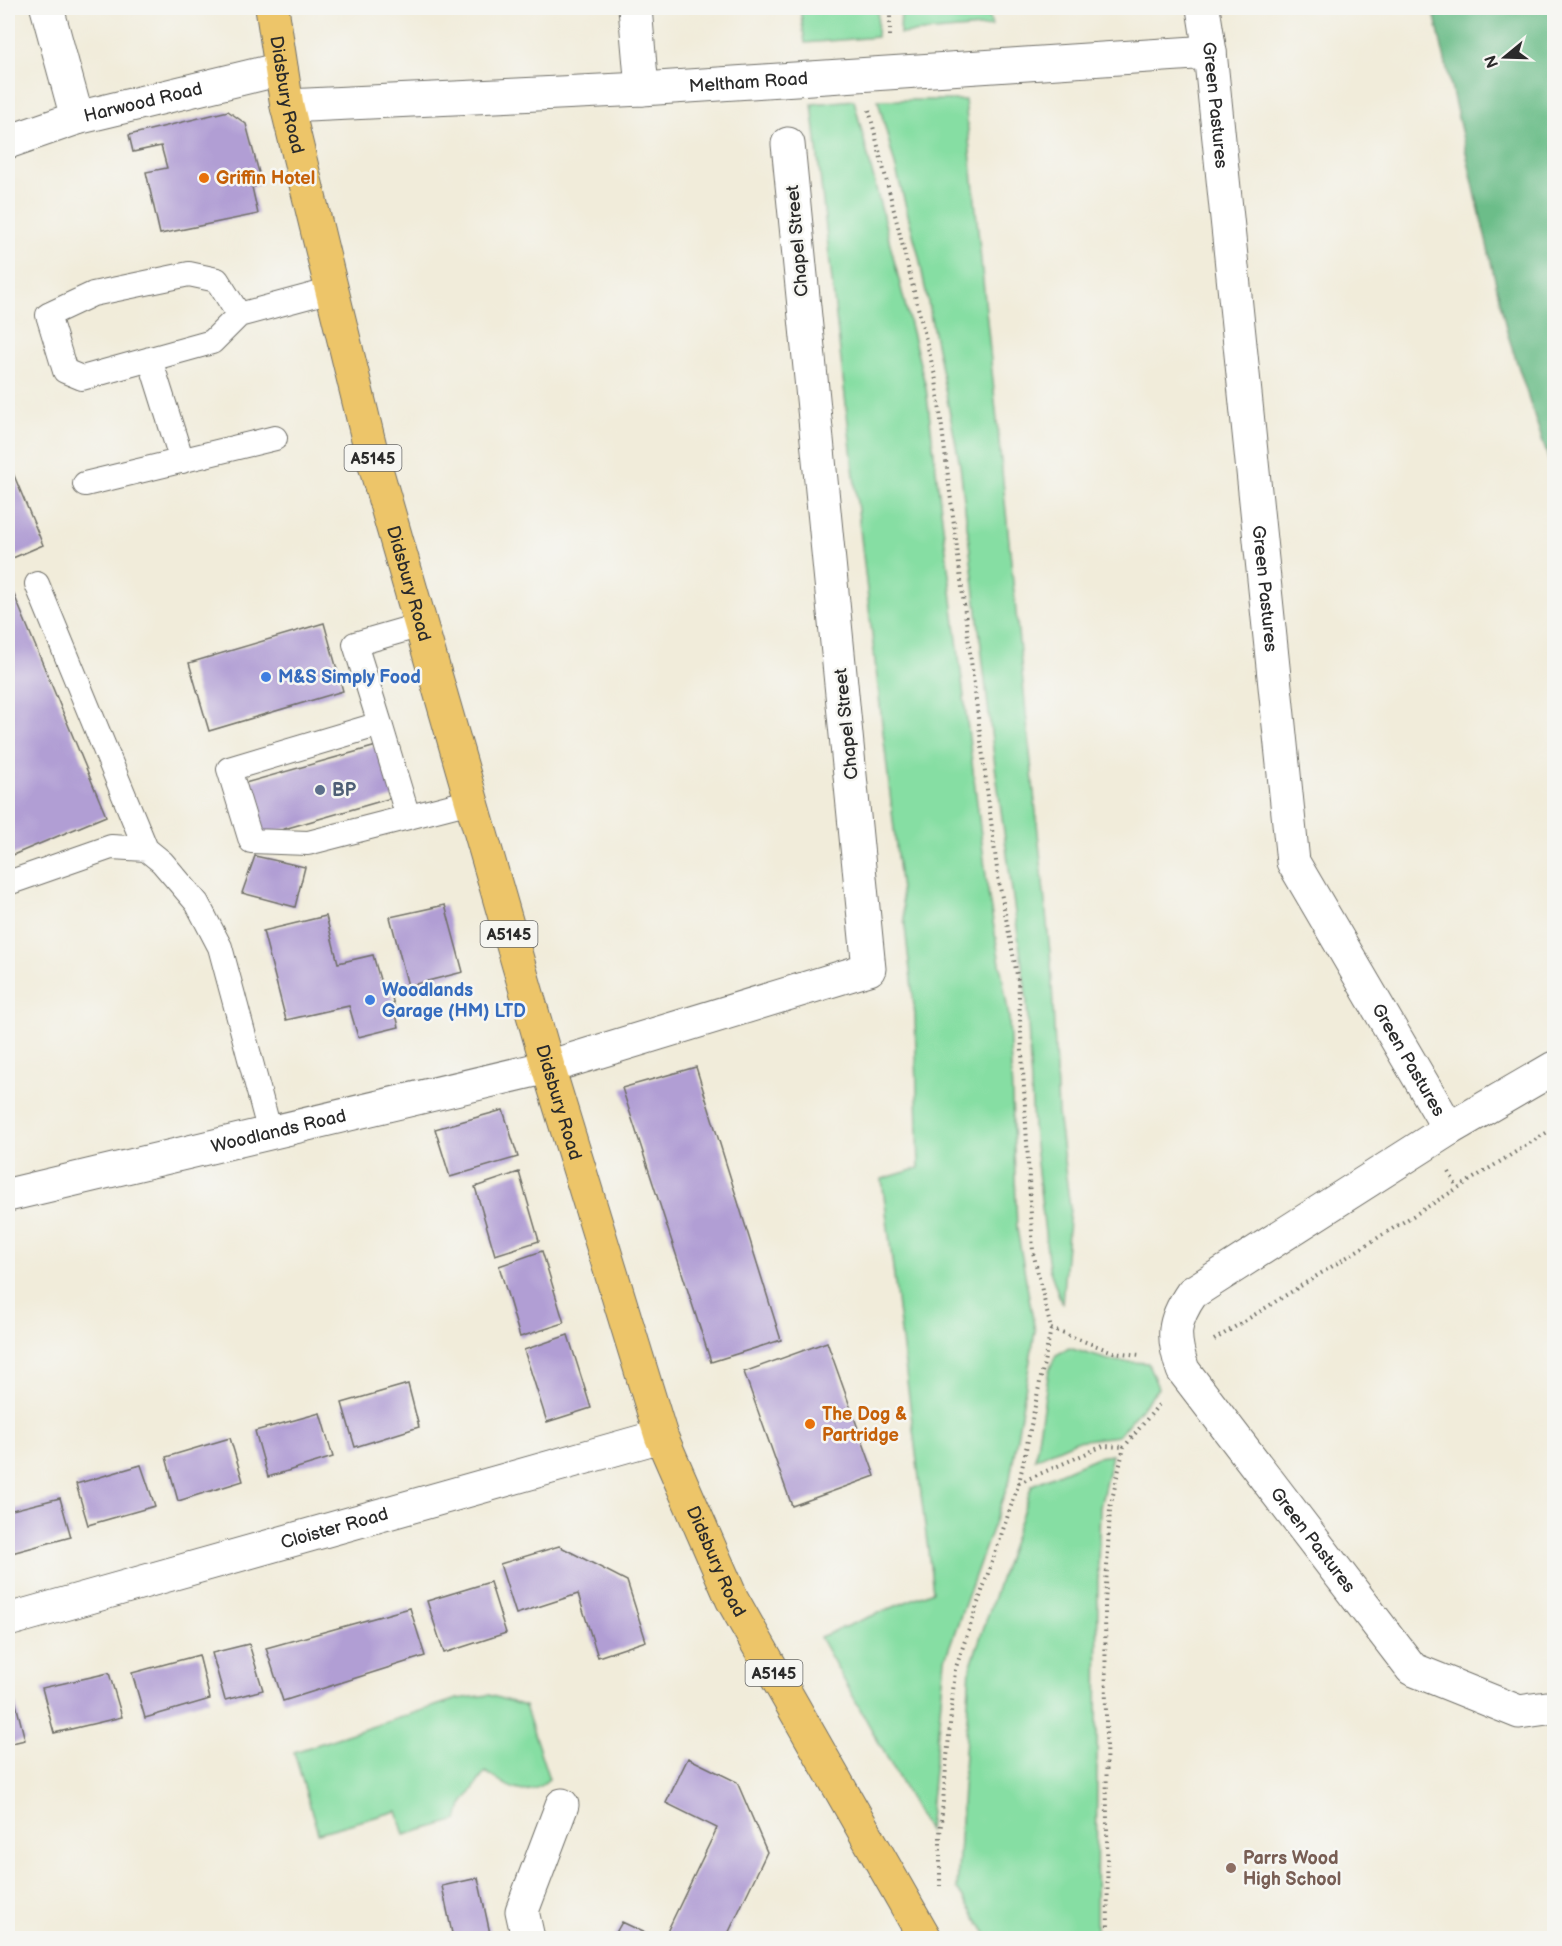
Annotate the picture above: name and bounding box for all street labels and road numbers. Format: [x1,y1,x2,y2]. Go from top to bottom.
street label: Didsbury Road [265,34,308,156]
street label: Green Pastures [1198,41,1232,170]
street label: Meltham Road [688,68,809,97]
street label: Harwood Road [82,78,205,127]
street label: Chapel Street [782,184,813,298]
road number: A5145 [344,445,401,471]
street label: Didsbury Road [382,523,435,644]
street label: Green Pastures [1248,524,1281,653]
street label: Chapel Street [830,667,863,781]
road number: A5145 [480,921,538,947]
street label: Green Pastures [1367,1000,1449,1120]
street label: Didsbury Road [531,1042,586,1163]
street label: Woodlands Road [209,1105,348,1158]
street label: Green Pastures [1266,1483,1360,1597]
street label: Cloister Road [278,1503,391,1554]
street label: Didsbury Road [682,1503,750,1621]
road number: A5145 [746,1660,802,1686]

